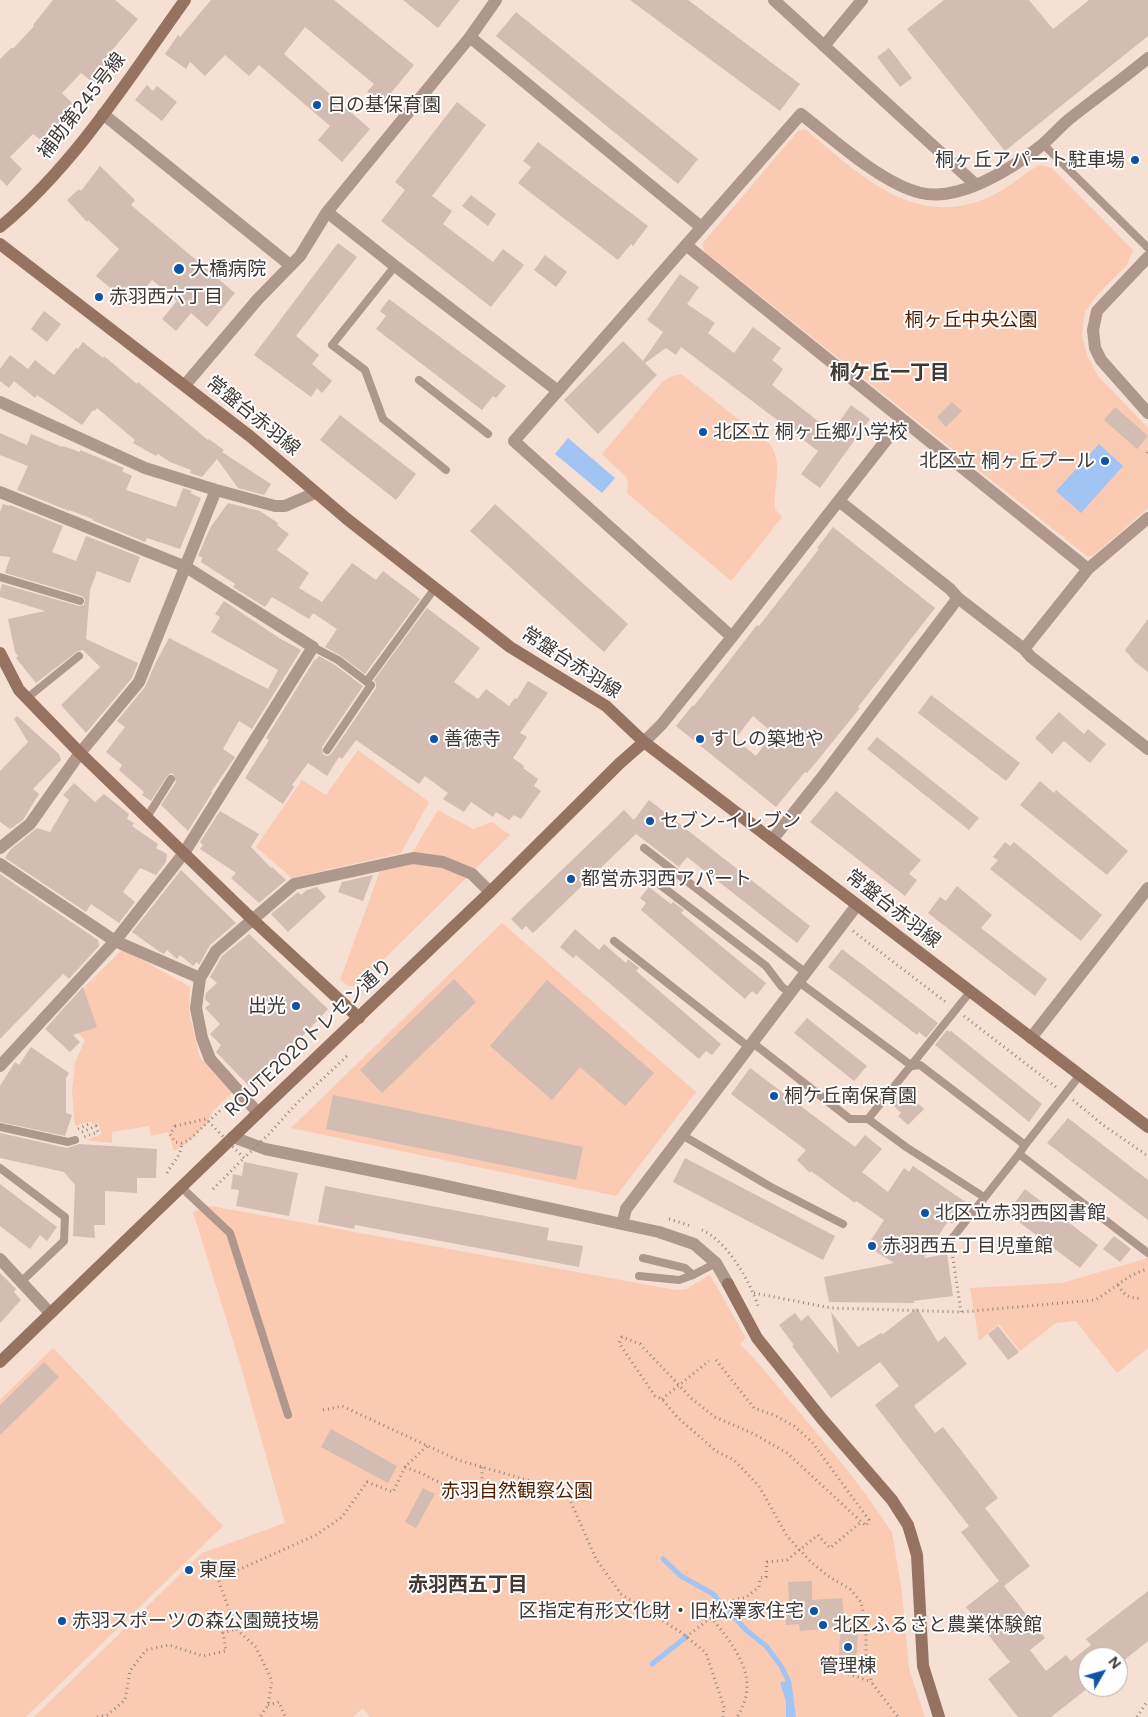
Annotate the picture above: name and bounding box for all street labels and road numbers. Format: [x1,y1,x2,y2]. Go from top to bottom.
street label: 補助第245号線 [34,48,130,164]
street label: 常盤台赤羽線 [202,371,304,461]
street label: 常盤台赤羽線 [517,622,625,704]
street label: 常盤台赤羽線 [841,865,945,953]
street label: ROUTE2020トレセン通り [220,954,398,1122]

